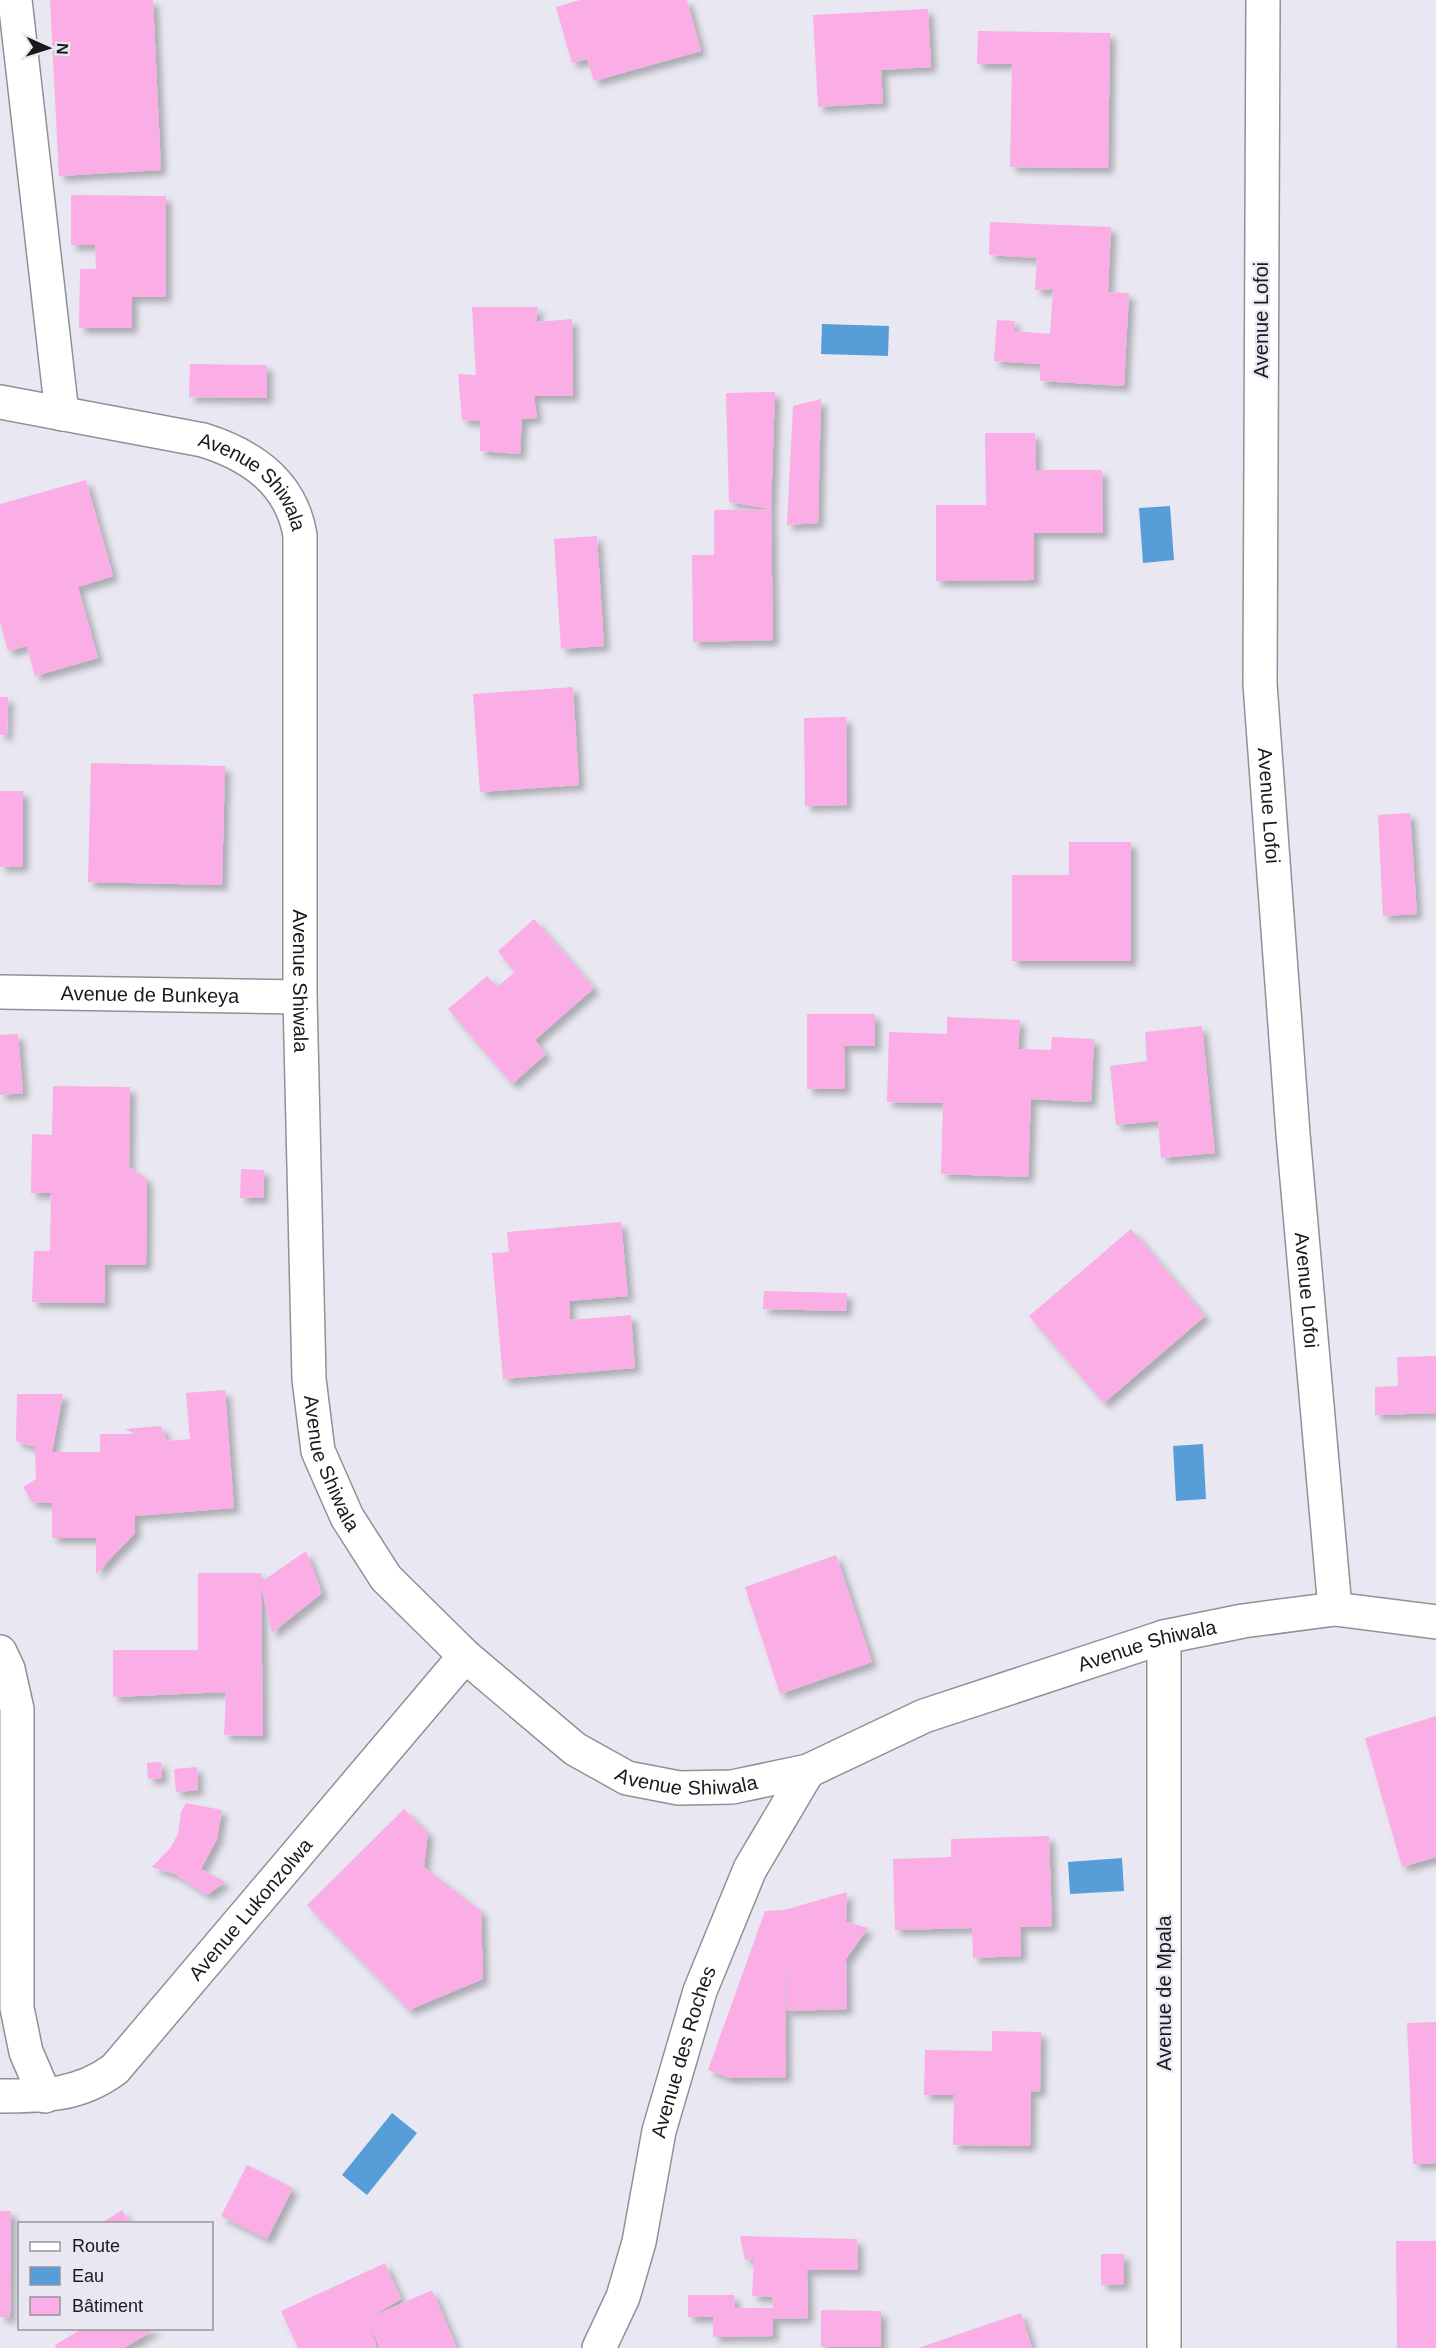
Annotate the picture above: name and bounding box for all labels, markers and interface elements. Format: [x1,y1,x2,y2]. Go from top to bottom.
north arrow [18,18,78,78]
text: N [54,43,71,55]
street label: Avenue Lofoi [1250,262,1272,378]
street label: Avenue Shiwala [196,428,310,534]
street label: Avenue Lofoi [1254,747,1284,865]
street label: Avenue Shiwala [289,909,312,1054]
street label: Avenue de Bunkeya [60,982,240,1007]
street label: Avenue Lofoi [1291,1231,1323,1349]
street label: Avenue Shiwala [300,1394,365,1536]
street label: Avenue Shiwala [1075,1616,1219,1676]
street label: Avenue Shiwala [612,1763,760,1799]
street label: Avenue Lukonzolwa [184,1833,317,1985]
street label: Avenue de Mpala [1153,1914,1175,2071]
street label: Avenue des Roches [647,1963,720,2140]
legend [18,2222,213,2330]
text: Route [72,2236,120,2256]
text: Eau [72,2266,104,2286]
text: Bâtiment [72,2296,143,2316]

